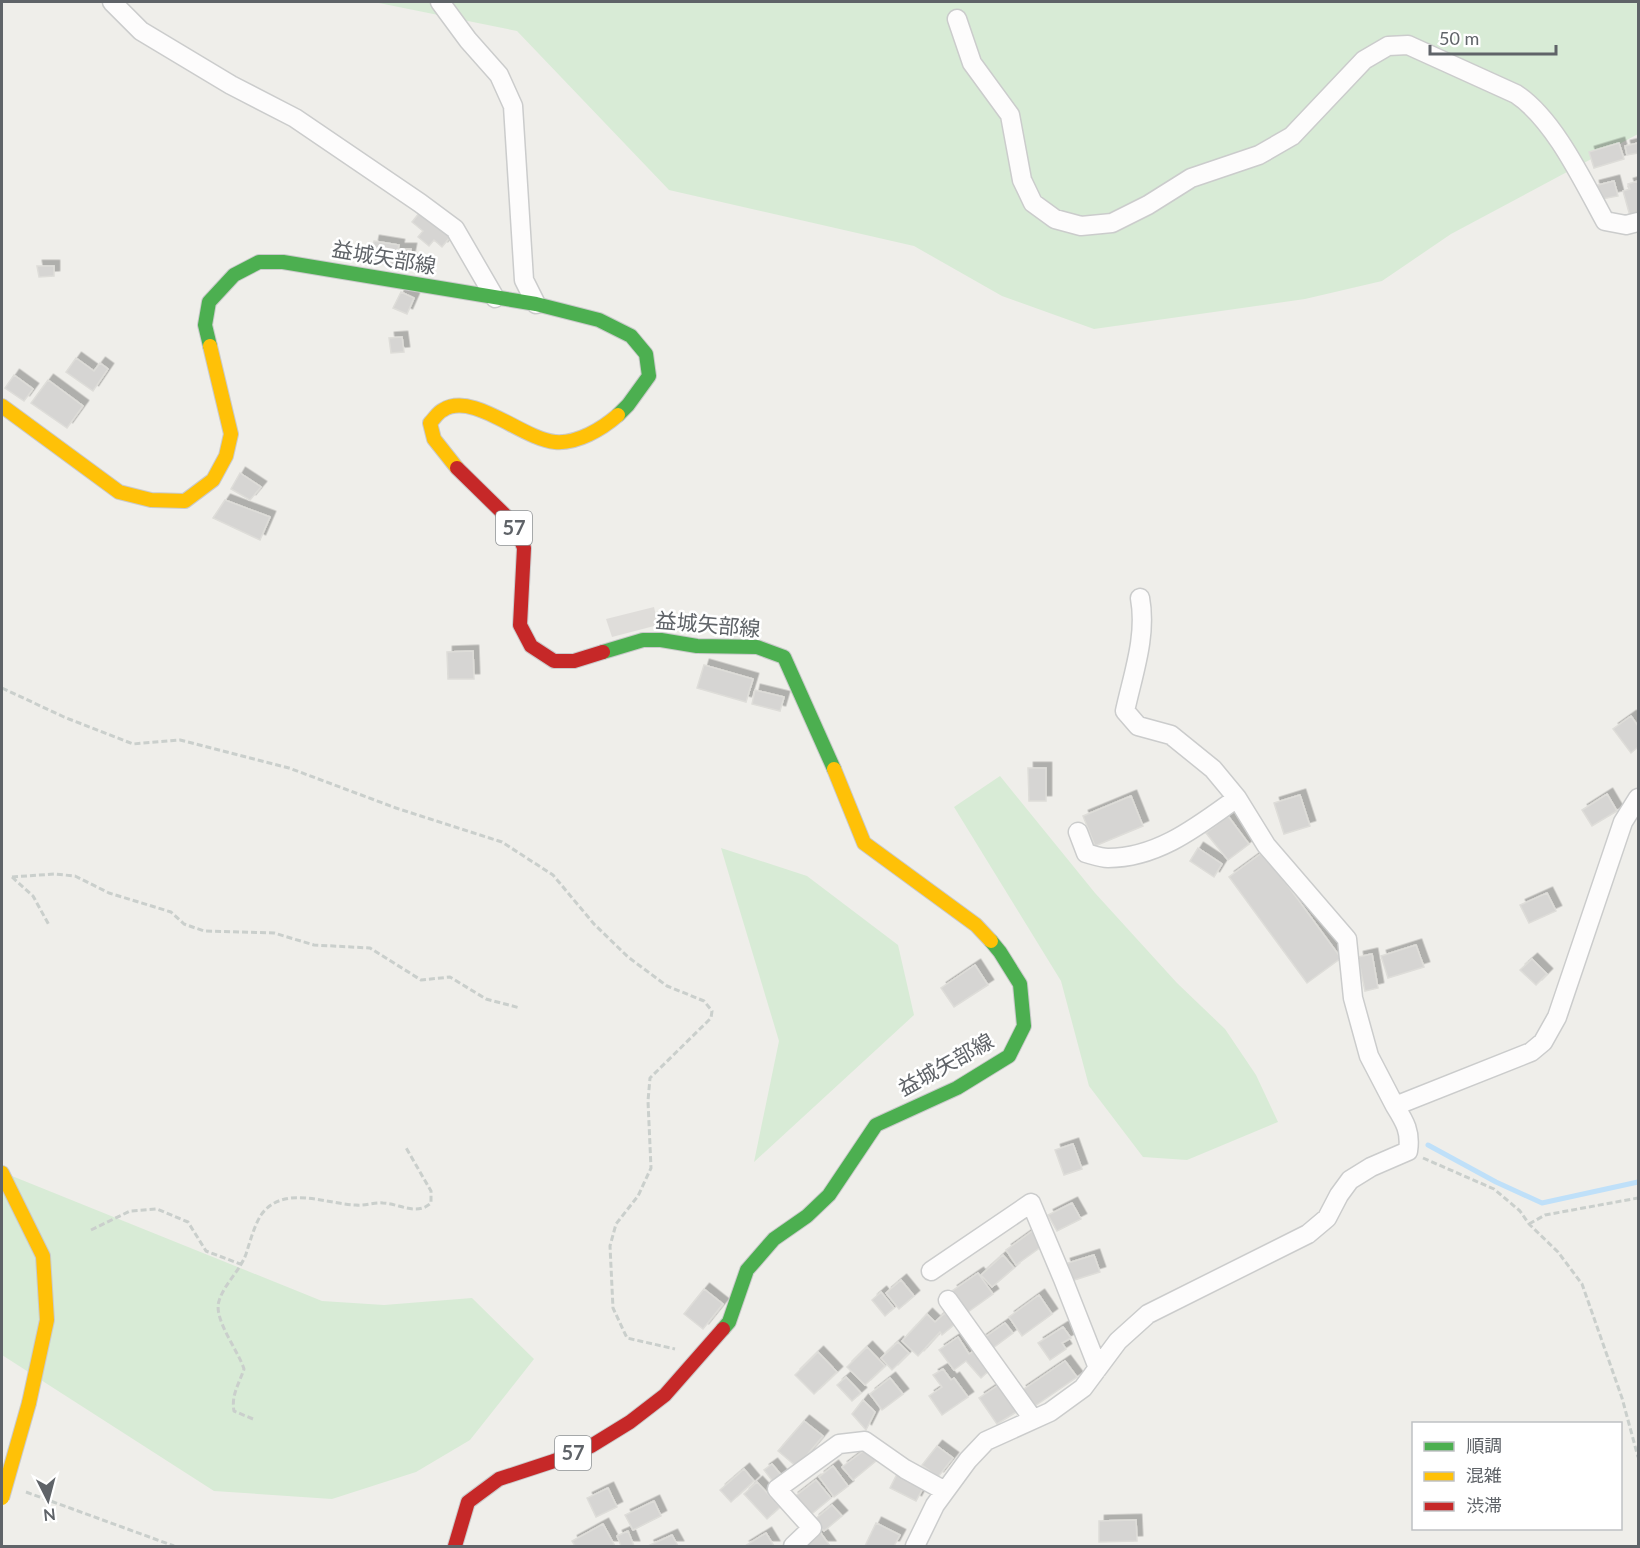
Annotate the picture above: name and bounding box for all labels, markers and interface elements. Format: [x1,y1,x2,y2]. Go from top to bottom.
scale bar [1430,18,1556,56]
text: 50 m [1439,27,1479,49]
street label: 益城矢部線 [330,235,438,278]
road number: 57 [496,511,532,545]
street label: 益城矢部線 [655,606,762,641]
street label: 益城矢部線 [893,1027,997,1100]
legend [1412,1422,1622,1530]
text: 順調 [1466,1434,1502,1456]
road number: 57 [555,1436,591,1470]
text: 混雑 [1466,1464,1502,1486]
north arrow [18,1470,78,1530]
text: 渋滞 [1466,1494,1502,1516]
text: N [42,1505,57,1526]

